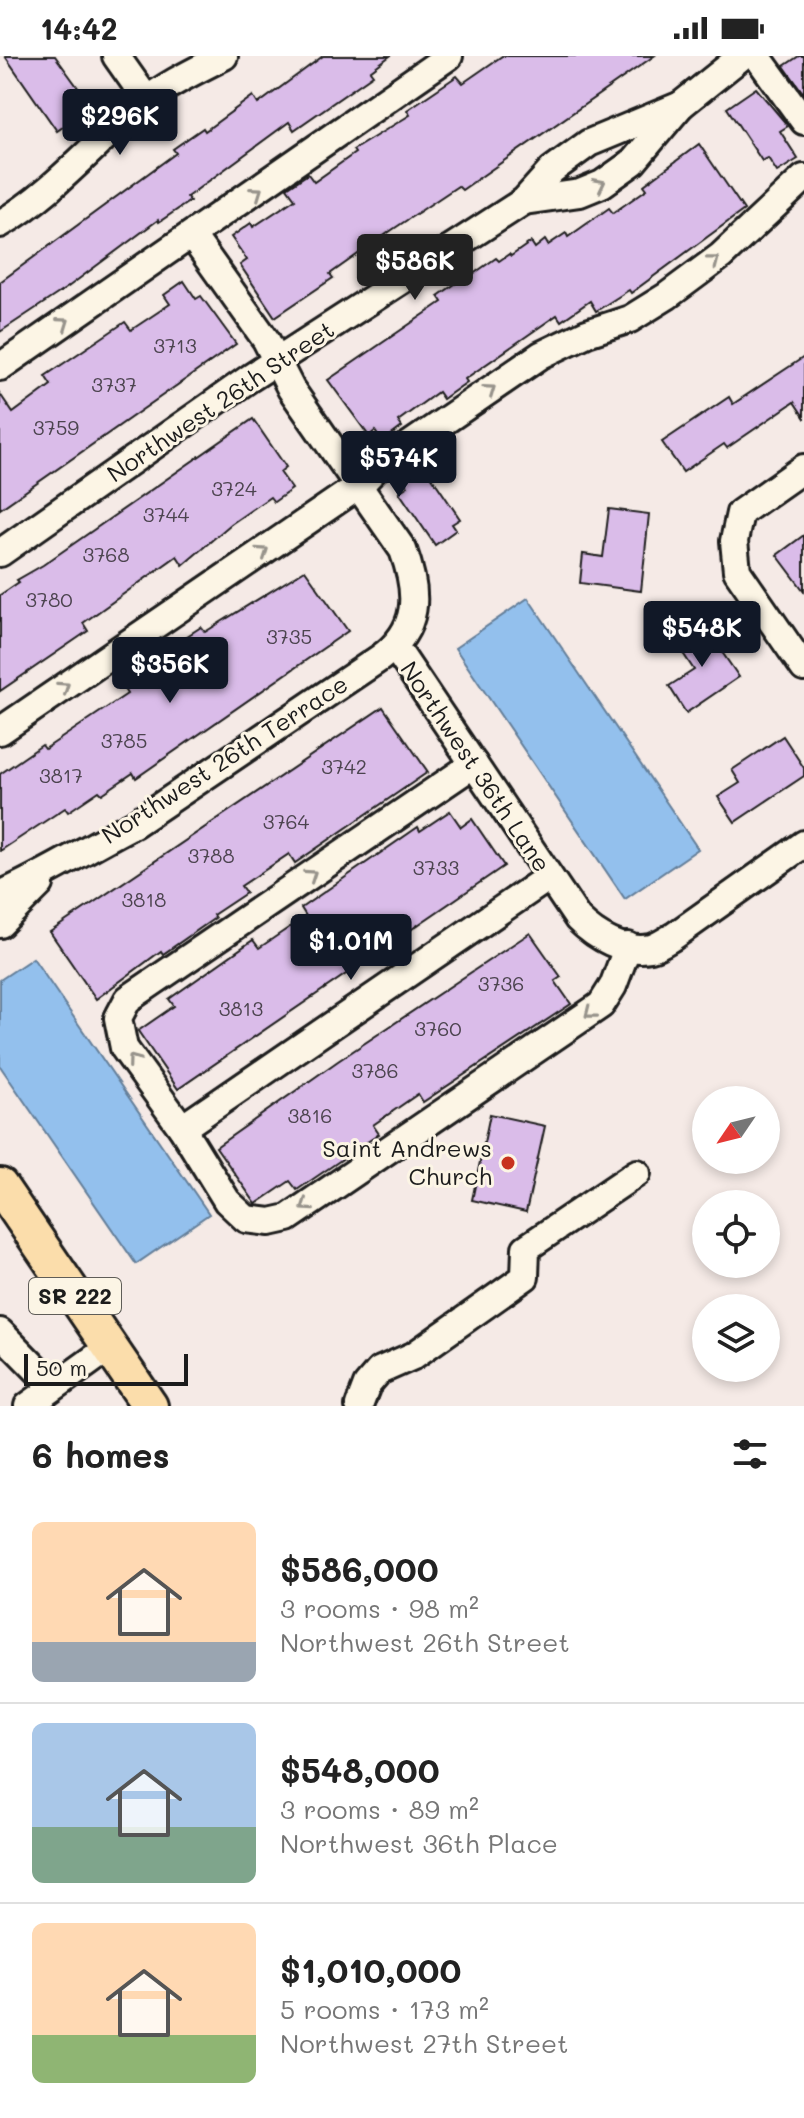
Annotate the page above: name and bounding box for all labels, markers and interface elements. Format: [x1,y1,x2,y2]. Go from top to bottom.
text: 14:42 [40,8,118,48]
pin: $296K [64,89,176,157]
text: $296K [80,98,160,132]
one-way arrow [591,178,606,194]
one-way arrow [248,187,262,202]
pin: $586K [359,234,471,302]
text: $586K [375,243,455,277]
one-way arrow [705,256,719,271]
street label: Northwest 26th Street [101,313,340,488]
one-way arrow [56,318,70,333]
house number: 3713 [153,332,197,358]
house number: 3737 [91,371,137,397]
one-way arrow [481,385,495,400]
house number: 3759 [33,414,79,440]
pin: $574K [343,431,455,499]
text: $574K [359,440,439,474]
house number: 3724 [211,475,257,501]
house number: 3744 [143,501,189,527]
house number: 3768 [82,541,130,567]
one-way arrow [254,547,269,562]
house number: 3780 [25,586,73,612]
pin: $548K [646,601,758,669]
text: $548K [662,610,742,644]
house number: 3735 [266,623,312,649]
pin: $356K [114,637,226,705]
text: $356K [130,646,210,680]
street label: Northwest 36th Lane [394,655,558,877]
street label: Northwest 26th Terrace [95,667,353,850]
one-way arrow [56,682,70,697]
house number: 3785 [101,727,147,753]
house number: 3742 [321,753,367,779]
house number: 3817 [39,762,83,788]
house number: 3764 [263,808,310,834]
house number: 3788 [187,842,235,868]
house number: 3733 [413,854,459,880]
one-way arrow [302,870,317,885]
house number: 3818 [122,886,166,912]
pin: $1.01M [286,914,416,982]
text: $1.01M [309,923,393,957]
house number: 3736 [478,970,524,996]
house number: 3813 [219,995,263,1021]
one-way arrow [584,1003,599,1017]
house number: 3760 [414,1015,462,1041]
one-way arrow [128,1054,143,1069]
house number: 3786 [351,1057,399,1083]
north arrow [692,1086,780,1174]
map controls [692,1086,780,1382]
house number: 3816 [288,1102,332,1128]
place label: Saint Andrews Church [322,1132,492,1191]
marker: Saint Andrews Church [499,1154,517,1172]
button: locate [692,1190,780,1278]
one-way arrow [300,1196,314,1211]
road number: SR 222 [29,1278,121,1314]
button: layers [692,1294,780,1382]
scale bar [24,1350,188,1386]
text: 50 m [36,1353,87,1382]
text: 6 homes [32,1432,170,1477]
icon: filters [728,1432,772,1476]
text: $586,000 [280,1546,439,1591]
icon: home [96,1554,192,1650]
text: 3 rooms · 98 m² [280,1591,479,1625]
text: Northwest 26th Street [280,1625,570,1659]
text: $548,000 [280,1747,440,1792]
icon: home [96,1755,192,1851]
text: 3 rooms · 89 m² [280,1792,479,1826]
text: Northwest 36th Place [280,1826,558,1860]
text: $1,010,000 [280,1947,461,1992]
icon: home [96,1955,192,2051]
text: 5 rooms · 173 m² [280,1992,489,2026]
text: Northwest 27th Street [280,2026,569,2060]

